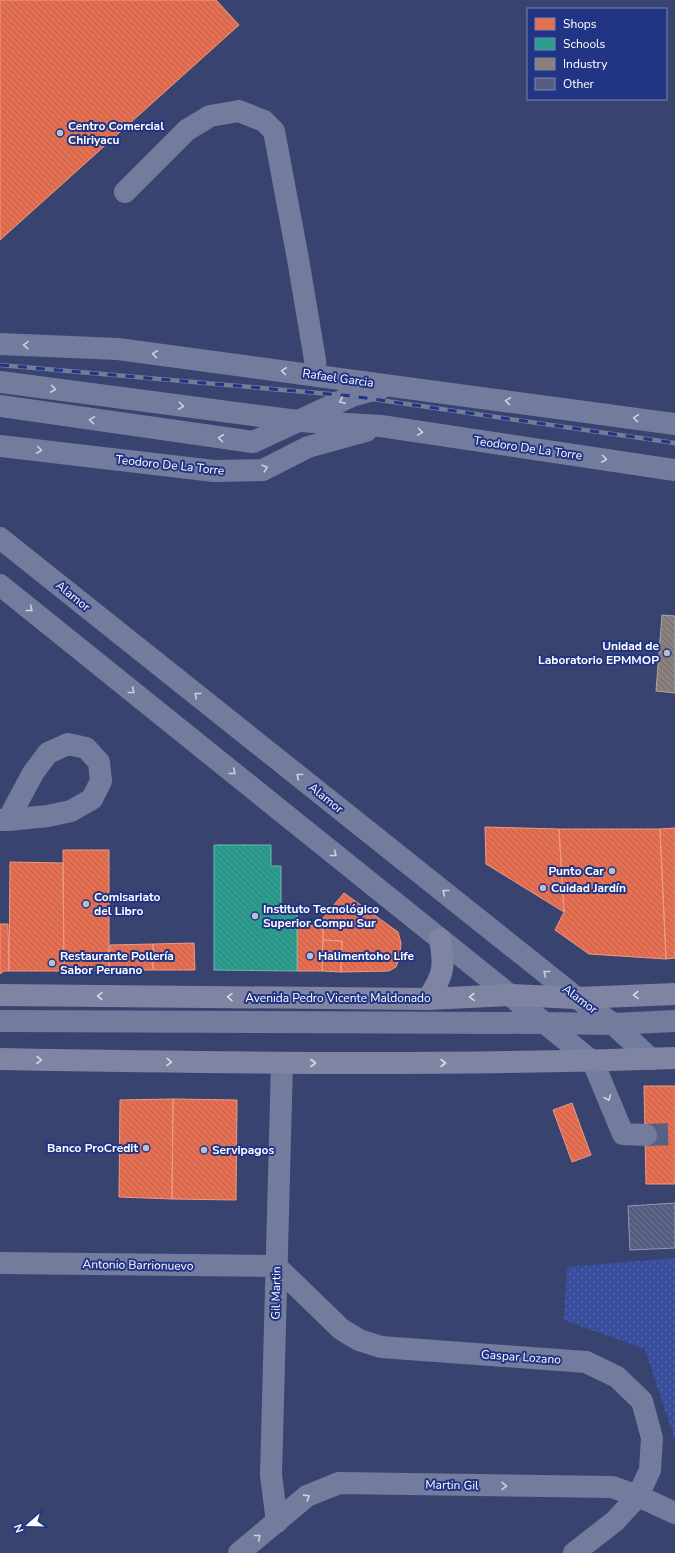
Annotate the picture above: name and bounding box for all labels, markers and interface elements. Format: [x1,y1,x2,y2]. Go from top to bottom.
legend [527,8,667,100]
text: Shops [563,16,597,32]
text: Schools [563,36,606,52]
text: Industry [563,56,608,72]
text: Other [563,76,595,92]
place label: Centro Comercial Chiriyacu [68,118,164,148]
marker: Centro Comercial Chiriyacu [55,128,65,138]
one-way arrow [23,341,29,349]
one-way arrow [152,350,158,359]
street label: Rafael Garcia [301,365,375,391]
one-way arrow [281,367,287,376]
one-way arrow [49,385,56,394]
one-way arrow [338,396,346,404]
one-way arrow [504,397,511,406]
one-way arrow [178,402,184,411]
one-way arrow [633,414,639,423]
one-way arrow [89,416,95,425]
one-way arrow [417,427,423,436]
street label: Teodoro De La Torre [473,432,583,464]
one-way arrow [218,434,224,443]
one-way arrow [36,446,42,455]
street label: Teodoro De La Torre [115,451,225,479]
one-way arrow [601,454,607,463]
one-way arrow [261,465,268,473]
street label: Alamor [52,577,94,615]
one-way arrow [26,605,33,612]
place label: Unidad de Laboratorio EPMMOP [538,638,659,668]
marker: Unidad de Laboratorio EPMMOP [662,648,672,658]
one-way arrow [127,686,134,693]
one-way arrow [195,693,202,700]
one-way arrow [229,768,236,775]
one-way arrow [297,774,304,781]
street label: Alamor [305,779,347,817]
one-way arrow [330,849,337,856]
place label: Punto Car [548,863,604,879]
marker: Punto Car [607,866,617,876]
place label: Cuidad Jardín [551,880,626,896]
marker: Cuidad Jardín [538,883,548,893]
place label: Comisariato del Libro [94,889,161,919]
one-way arrow [442,890,449,897]
marker: Comisariato del Libro [81,899,91,909]
place label: Instituto Tecnológico Superior Compu Sur [263,901,379,931]
marker: Instituto Tecnológico Superior Compu Sur [250,911,260,921]
place label: Restaurante Pollería Sabor Peruano [60,948,174,978]
place label: Halimentoho Life [318,948,414,964]
marker: Halimentoho Life [305,951,315,961]
marker: Restaurante Pollería Sabor Peruano [47,958,57,968]
one-way arrow [544,971,551,978]
street label: Alamor [559,981,601,1018]
street label: Avenida Pedro Vicente Maldonado [245,990,431,1006]
one-way arrow [633,991,639,1000]
one-way arrow [97,992,103,1000]
one-way arrow [227,993,233,1001]
one-way arrow [469,993,475,1001]
one-way arrow [36,1055,42,1064]
one-way arrow [166,1058,172,1066]
one-way arrow [310,1059,316,1067]
one-way arrow [440,1059,446,1067]
one-way arrow [603,1093,611,1101]
place label: Banco ProCredit [47,1140,138,1156]
place label: Servipagos [212,1142,274,1158]
marker: Banco ProCredit [141,1143,151,1153]
marker: Servipagos [199,1145,209,1155]
street label: Antonio Barrionuevo [82,1256,194,1274]
street label: Gil Martin [268,1266,284,1320]
street label: Gaspar Lozano [481,1346,562,1368]
street label: Martin Gil [425,1477,479,1493]
one-way arrow [501,1482,507,1490]
one-way arrow [303,1495,310,1502]
north arrow [8,1505,48,1545]
text: N [11,1522,28,1535]
one-way arrow [253,1535,261,1542]

